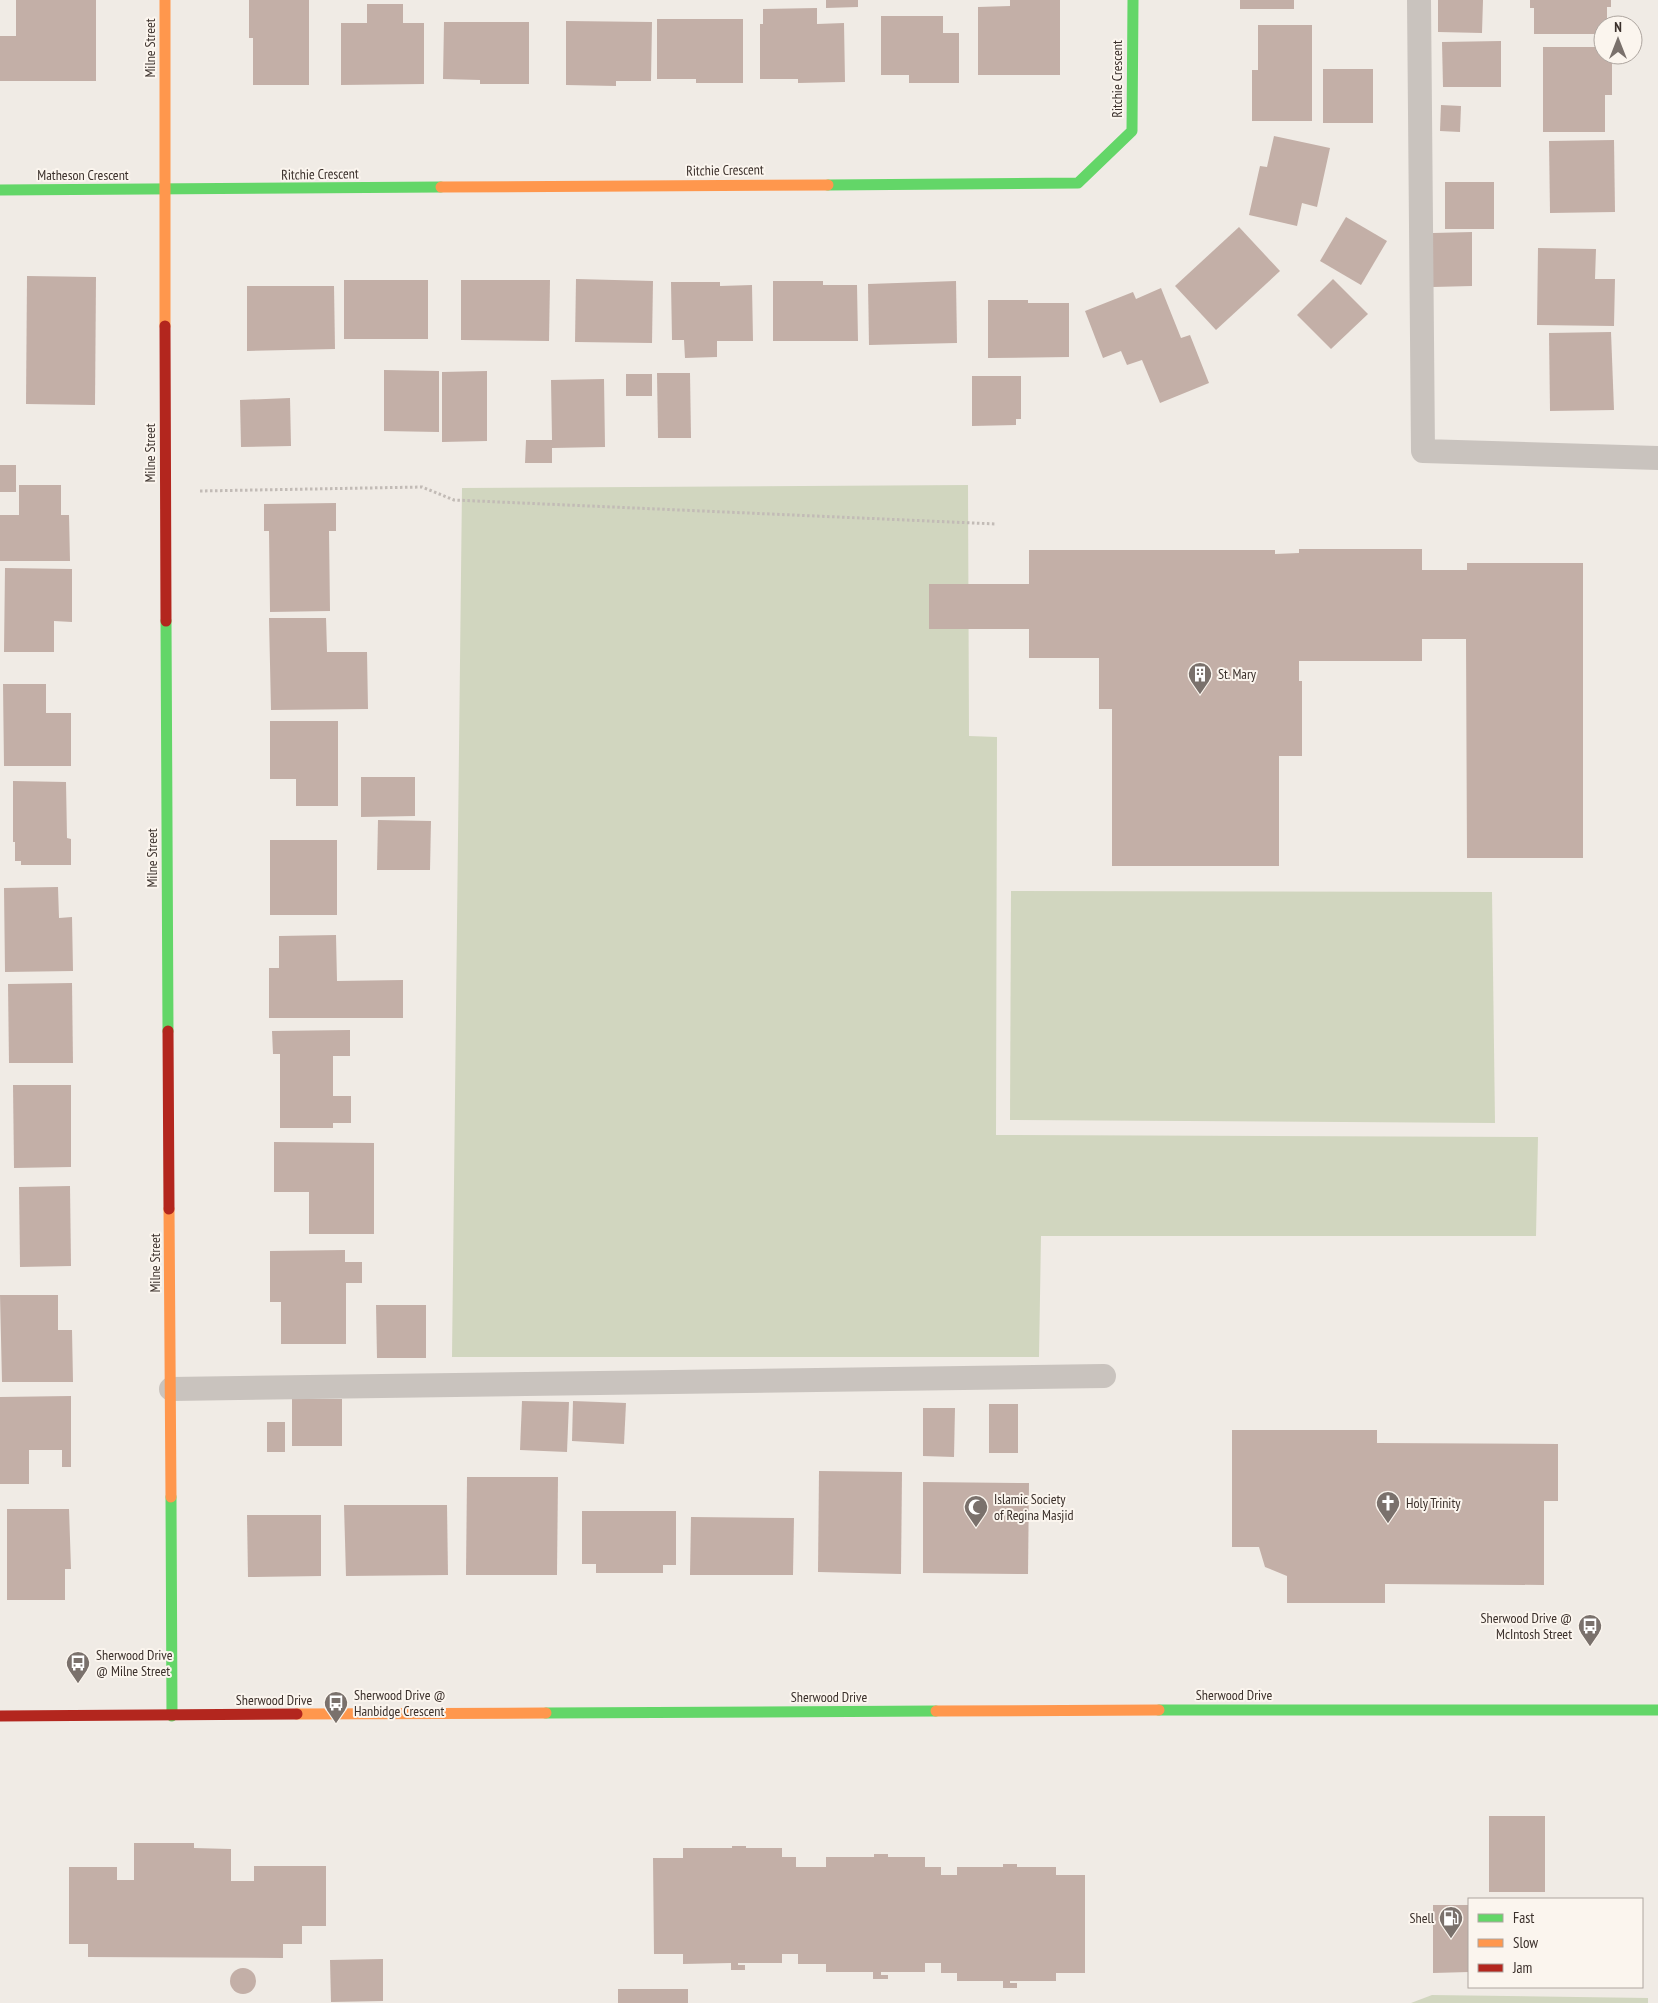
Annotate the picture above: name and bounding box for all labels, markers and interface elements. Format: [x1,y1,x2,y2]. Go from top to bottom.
north arrow [1593,15,1643,65]
street label: Milne Street [141,18,159,78]
text: N [1614,18,1622,36]
street label: Ritchie Crescent [1108,40,1126,118]
street label: Ritchie Crescent [686,160,764,180]
street label: Ritchie Crescent [281,164,359,184]
street label: Matheson Crescent [37,166,129,184]
street label: Milne Street [141,423,159,483]
building icon: St. Mary [1187,661,1213,695]
place label: St. Mary [1218,665,1257,683]
street label: Milne Street [143,828,161,888]
street label: Milne Street [146,1233,164,1293]
place label: Islamic Society of Regina Masjid [994,1490,1073,1524]
church icon: Holy Trinity [1375,1490,1401,1524]
mosque icon: Islamic Society of Regina Masjid [963,1494,989,1528]
place label: Holy Trinity [1406,1494,1461,1512]
place label: Sherwood Drive @ McIntosh Street [1481,1609,1572,1643]
bus stop icon: Sherwood Drive @ McIntosh Street [1577,1613,1603,1647]
place label: Sherwood Drive @ Milne Street [96,1646,173,1680]
bus stop icon: Sherwood Drive @ Milne Street [65,1650,91,1684]
place label: Sherwood Drive @ Hanbidge Crescent [354,1686,445,1720]
street label: Sherwood Drive [1196,1686,1272,1704]
street label: Sherwood Drive [791,1688,867,1706]
bus stop icon: Sherwood Drive @ Hanbidge Crescent [323,1690,349,1724]
street label: Sherwood Drive [236,1691,312,1709]
legend [1468,1898,1643,1988]
fuel station icon: Shell [1438,1905,1464,1939]
text: Fast [1513,1908,1534,1927]
place label: Shell [1410,1909,1435,1927]
text: Slow [1513,1933,1538,1952]
text: Jam [1512,1958,1532,1977]

